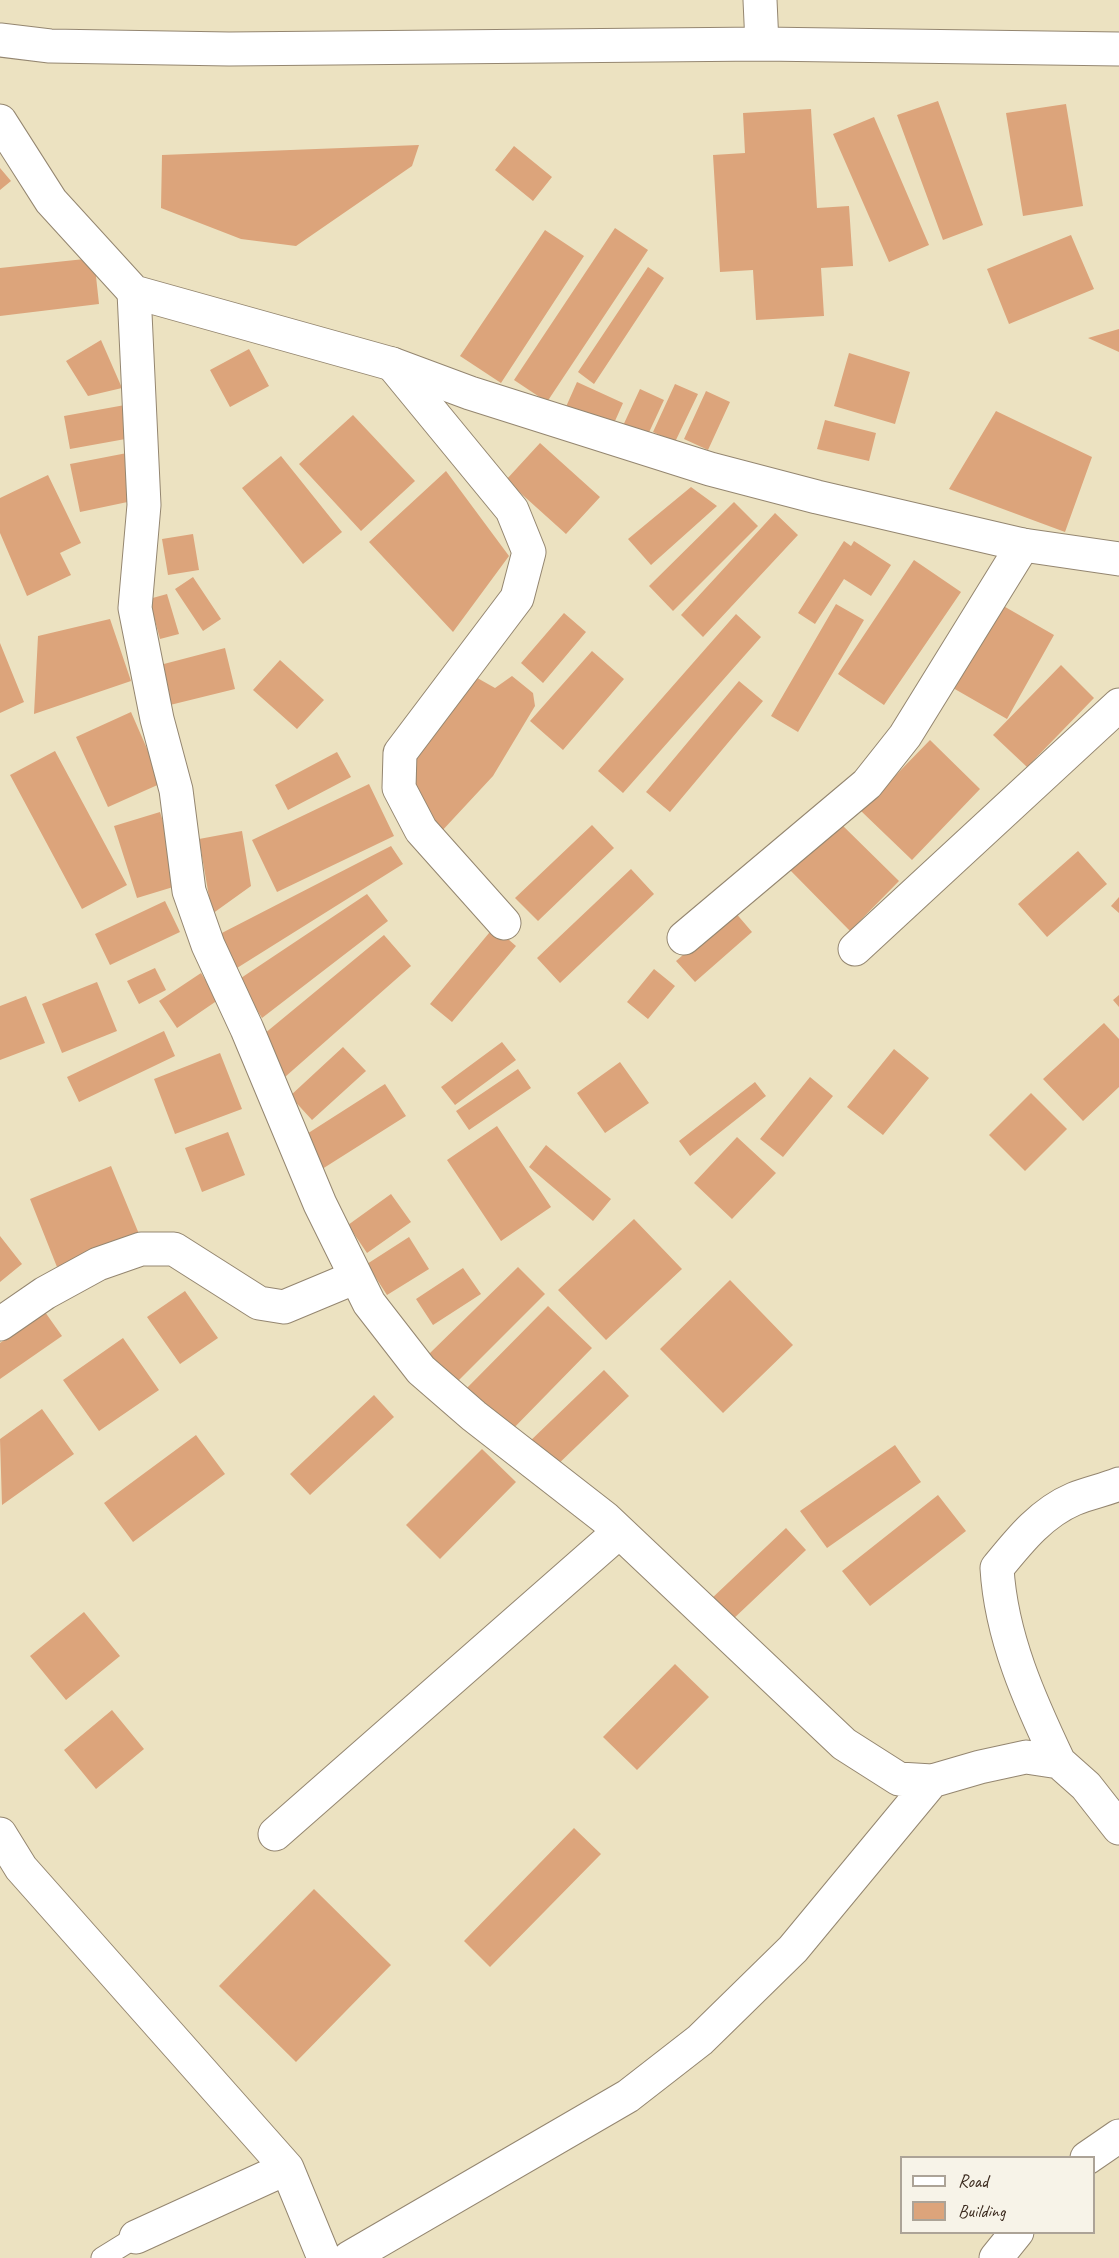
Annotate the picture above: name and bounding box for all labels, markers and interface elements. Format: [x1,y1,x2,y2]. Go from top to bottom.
legend [900,2156,1095,2234]
text: Road [958,2170,988,2192]
text: Building [958,2200,1005,2222]

